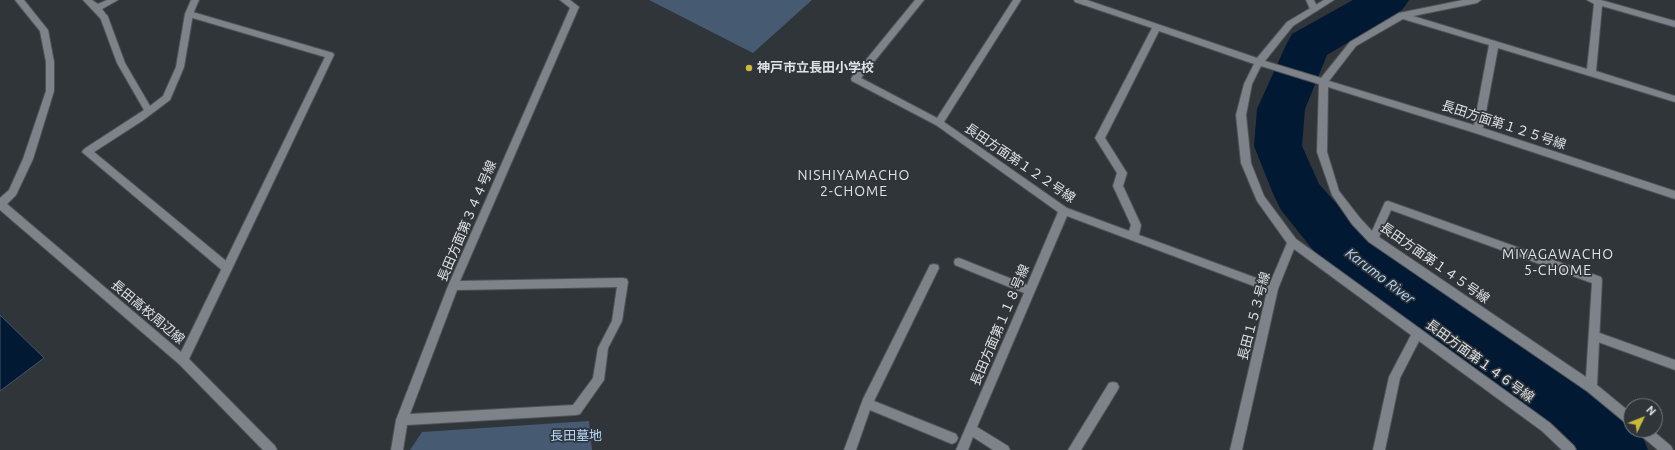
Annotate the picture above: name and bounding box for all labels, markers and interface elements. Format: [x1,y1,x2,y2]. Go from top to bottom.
place label: 神戸市立長田小学校 [757,60,874,76]
marker: 神戸市立長田小学校 [744,63,754,73]
street label: 長田方面第１２５号線 [1440,97,1568,153]
street label: 長田方面第１２２号線 [962,120,1078,206]
street label: 長田方面第３４４号線 [434,158,500,284]
district label: NISHIYAMACHO 2-CHOME [798,167,910,200]
street label: 長田方面第１４５号線 [1377,219,1493,307]
water label: Karumo River [1342,245,1418,307]
district label: MIYAGAWACHO 5-CHOME [1502,246,1614,278]
street label: 長田方面第１１８号線 [967,262,1033,388]
street label: 長田１５３号線 [1235,270,1273,362]
street label: 長田高校周辺線 [108,277,188,347]
street label: 長田方面第１４６号線 [1423,316,1537,406]
north arrow [1623,398,1663,438]
text: N [1644,403,1658,418]
park label: 長田墓地 [550,428,602,444]

